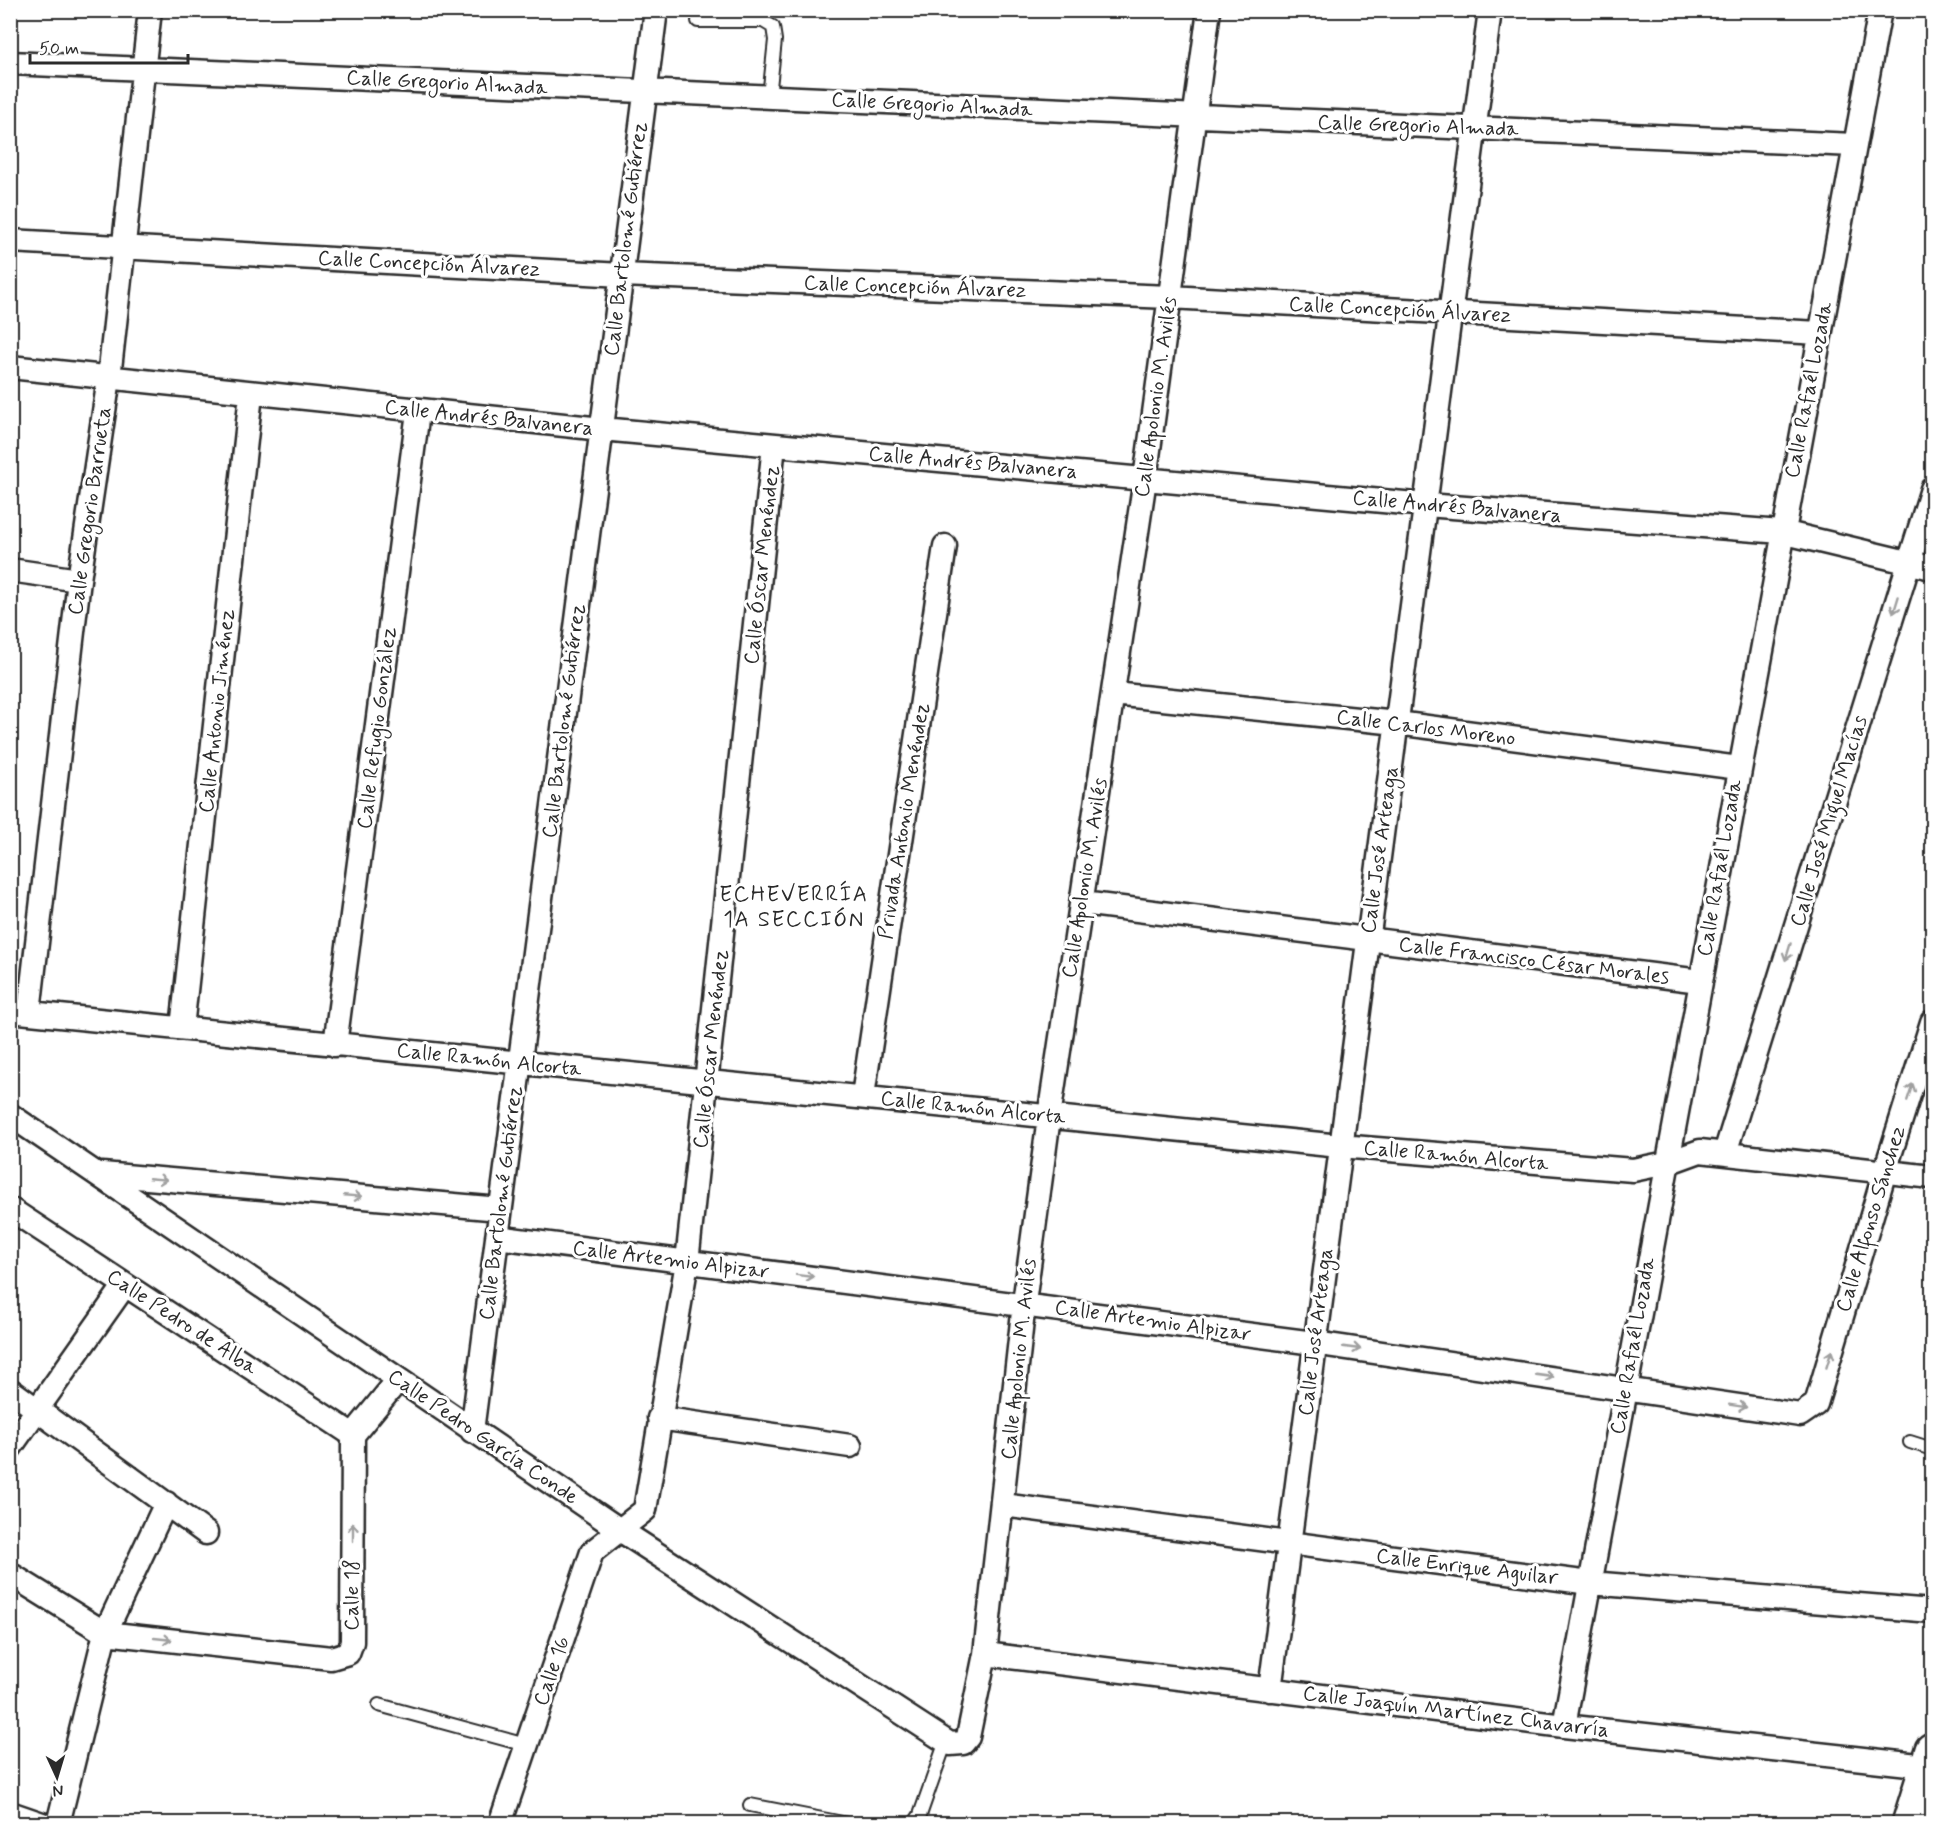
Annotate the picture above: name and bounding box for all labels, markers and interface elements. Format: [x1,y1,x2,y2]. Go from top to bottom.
scale bar [30,27,188,65]
text: 50 m [39,37,79,61]
street label: Calle Gregorio Almada [346,64,549,103]
street label: Calle Gregorio Almada [831,86,1034,125]
street label: Calle Gregorio Almada [1317,108,1520,145]
street label: Calle Bartolomé Gutiérrez [598,120,654,358]
street label: Calle Concepción Álvarez [317,244,541,284]
street label: Calle Concepción Álvarez [803,269,1027,305]
street label: Calle Concepción Álvarez [1288,290,1512,330]
street label: Calle Apolonio M. Avilés [1128,295,1185,499]
street label: Calle Rafaél Lozada [1778,299,1840,481]
street label: Calle Andrés Balvanera [383,393,595,443]
street label: Calle Gregorio Barrueta [62,405,119,617]
street label: Calle Andrés Balvanera [867,440,1079,486]
street label: Calle Óscar Menéndez [738,464,786,666]
street label: Calle Andrés Balvanera [1351,484,1563,530]
one-way arrow [1890,595,1901,614]
street label: Calle Bartolomé Gutiérrez [536,602,592,840]
street label: Calle Antonio Jiménez [192,608,242,814]
street label: Calle Refugio González [351,625,404,831]
street label: Privada Antonio Menéndez [871,700,937,941]
street label: Calle Carlos Moreno [1335,703,1517,753]
street label: Calle José Miguel Macías [1784,712,1876,931]
street label: Calle José Arteaga [1354,765,1407,936]
street label: Calle Apolonio M. Avilés [1055,776,1116,980]
street label: Calle Rafaél Lozada [1691,777,1749,959]
district label: ECHEVERRÍA 1A SECCIÓN [719,880,869,934]
street label: Calle Francisco César Morales [1397,931,1671,991]
one-way arrow [1782,942,1793,961]
street label: Calle Óscar Menéndez [687,948,735,1150]
street label: Calle Ramón Alcorta [395,1036,583,1084]
one-way arrow [1905,1083,1916,1102]
street label: Calle Bartolomé Gutiérrez [473,1084,529,1322]
street label: Calle Ramón Alcorta [879,1084,1067,1132]
street label: Calle Alfonso Sánchez [1829,1122,1915,1316]
street label: Calle Ramón Alcorta [1362,1134,1550,1178]
one-way arrow [148,1174,168,1185]
one-way arrow [342,1191,362,1202]
street label: Calle Artemio Alpizar [571,1234,771,1286]
street label: Calle José Arteaga [1292,1247,1341,1418]
street label: Calle Rafaél Lozada [1604,1255,1662,1437]
street label: Calle Apolonio M. Avilés [995,1257,1044,1461]
street label: Calle Pedro de Alba [101,1263,263,1381]
one-way arrow [794,1271,814,1282]
street label: Calle Artemio Alpizar [1053,1293,1253,1349]
one-way arrow [1342,1343,1362,1354]
one-way arrow [1824,1350,1835,1369]
street label: Calle Pedro García Conde [382,1363,584,1511]
one-way arrow [1535,1371,1555,1382]
one-way arrow [1727,1401,1747,1412]
one-way arrow [347,1523,358,1543]
street label: Calle Enrique Aguilar [1374,1542,1560,1592]
street label: Calle 18 [338,1559,366,1631]
street label: Calle 16 [527,1632,577,1710]
one-way arrow [153,1634,173,1645]
street label: Calle Joaquín Martínez Chavarría [1301,1679,1611,1745]
north arrow [27,1747,87,1807]
text: N [52,1780,64,1801]

